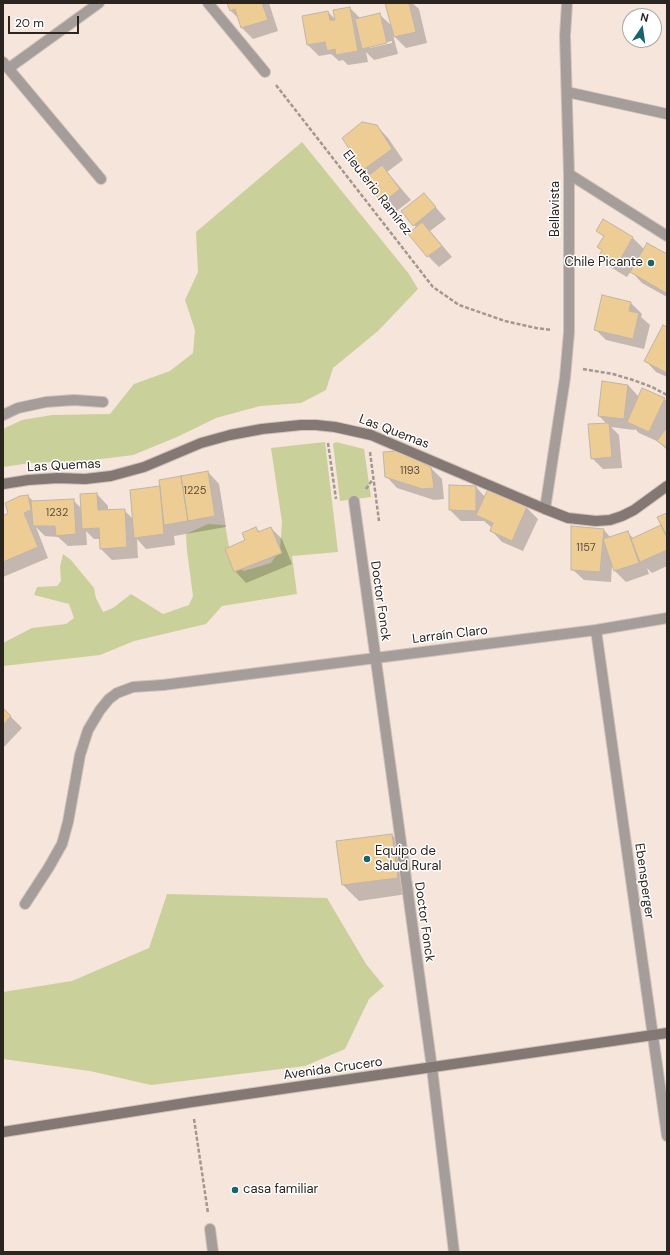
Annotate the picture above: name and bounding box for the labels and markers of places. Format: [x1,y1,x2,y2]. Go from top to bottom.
place label: Chile Picante [564,255,643,271]
marker: Chile Picante [646,258,656,268]
place label: Equipo de Salud Rural [375,844,442,875]
marker: Equipo de Salud Rural [362,854,372,864]
place label: casa familiar [243,1182,318,1198]
marker: casa familiar [230,1185,240,1195]

